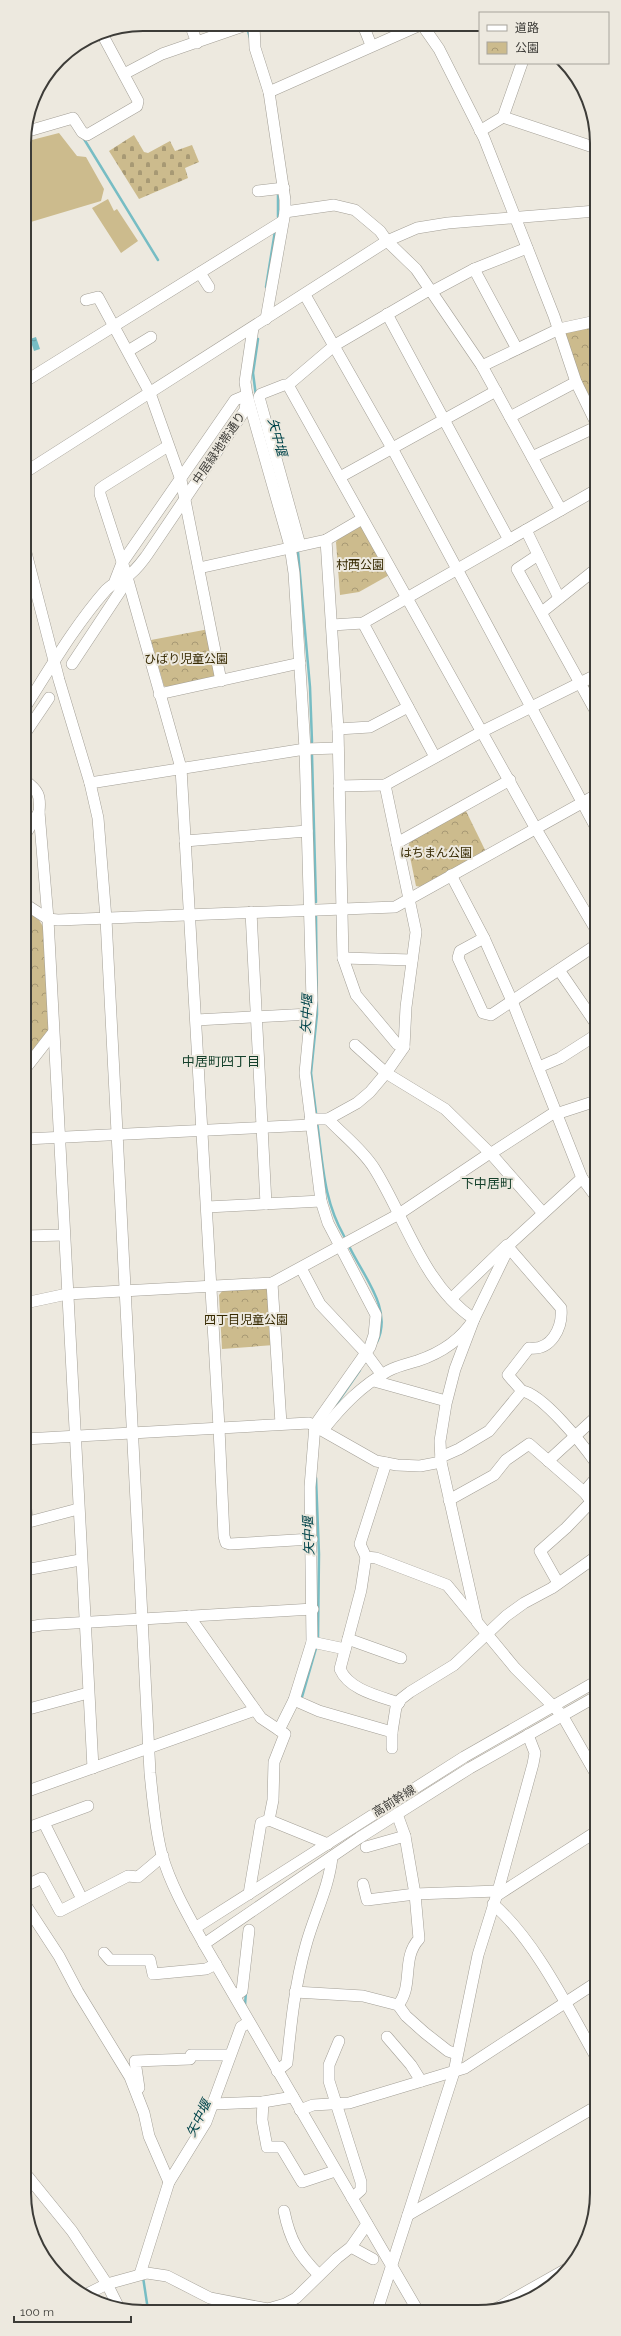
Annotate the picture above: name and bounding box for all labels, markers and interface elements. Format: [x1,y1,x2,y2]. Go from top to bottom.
legend [479,12,609,64]
text: 道路 [515,21,539,35]
text: 公園 [515,41,539,55]
street label: 中居緑地帯通り [190,409,248,487]
water label: 矢中堰 [265,416,290,460]
park label: 村西公園 [336,558,384,572]
park label: ひばり児童公園 [144,652,228,666]
park label: はちまん公園 [400,846,472,860]
water label: 矢中堰 [298,992,315,1034]
district label: 中居町四丁目 [182,1054,260,1069]
district label: 下中居町 [461,1176,513,1191]
park label: 四丁目児童公園 [204,1313,288,1327]
water label: 矢中堰 [300,1514,317,1556]
street label: 高前幹線 [370,1782,418,1820]
water label: 矢中堰 [183,2096,215,2139]
scale bar [14,2298,131,2324]
text: 100 m [20,2305,54,2319]

